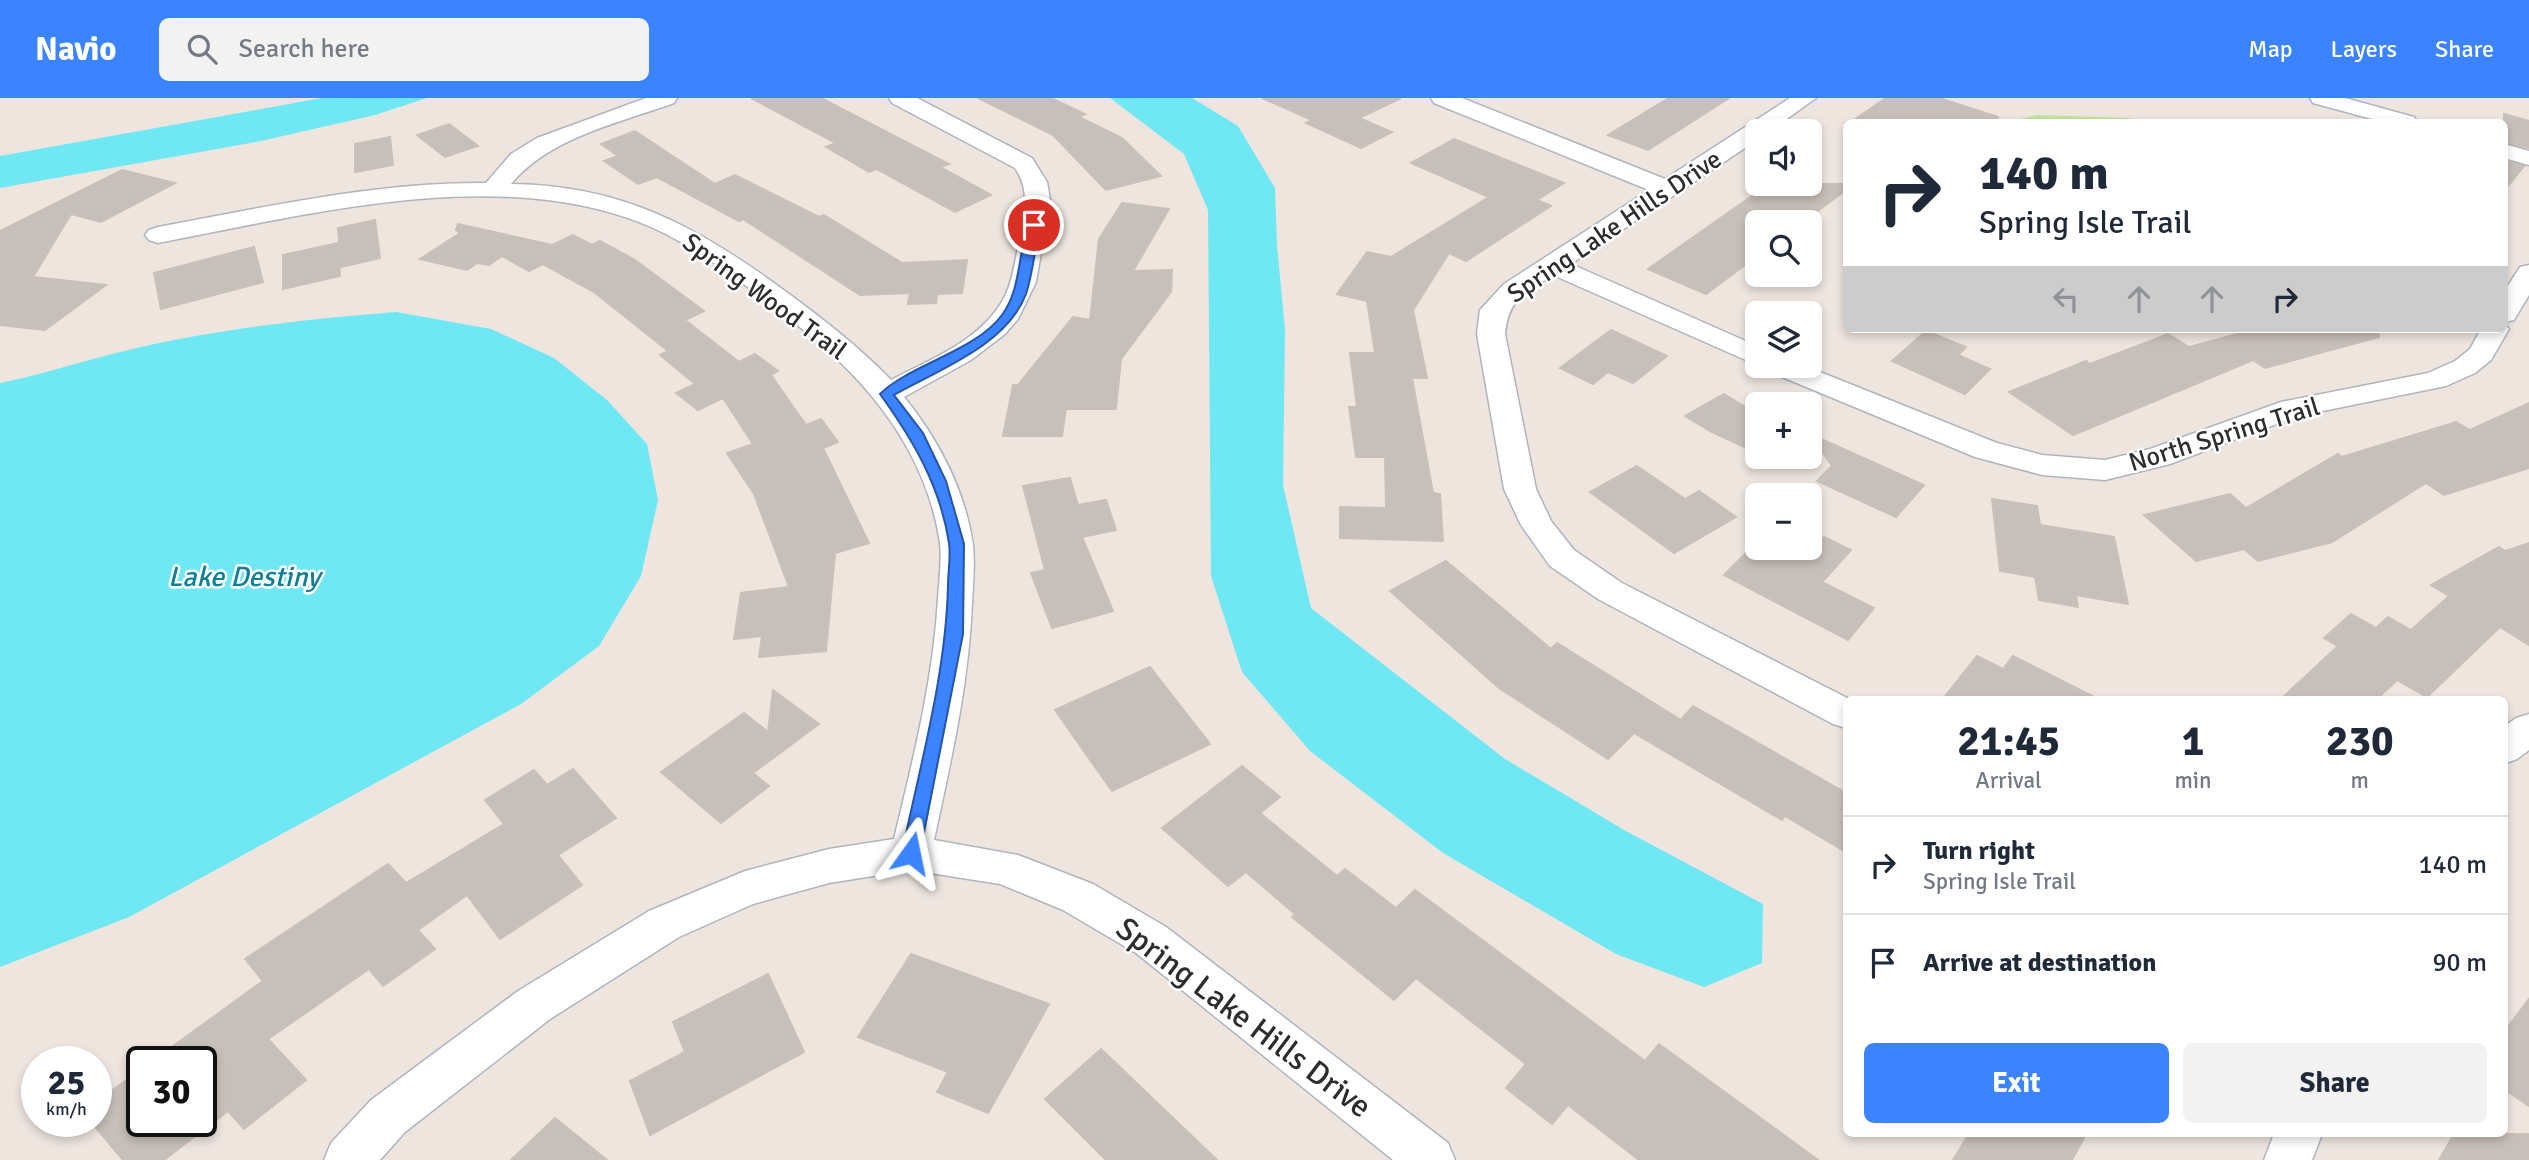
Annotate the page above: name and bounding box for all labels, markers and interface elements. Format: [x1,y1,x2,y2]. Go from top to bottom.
search box [159,18,649,81]
text: Navio [35,29,117,70]
icon: search [183,30,221,68]
text: Search here [239,33,370,65]
text: Map [2248,34,2293,64]
text: Layers [2331,34,2397,64]
text: Share [2435,34,2494,64]
map controls [1745,119,1822,560]
button: sound [1745,119,1822,196]
street label: Spring Lake Hills Drive [1501,143,1728,310]
text: 140 m [1979,143,2109,203]
icon: right [1864,147,1955,238]
pin [1004,195,1064,255]
text: Spring Isle Trail [1979,203,2192,242]
icon: arrive [1015,206,1053,244]
button: search [1745,210,1822,287]
street label: Spring Wood Trail [676,226,853,367]
icon: left [2047,280,2085,318]
icon: ahead [2120,280,2158,318]
icon: ahead [2193,280,2231,318]
icon: right [2266,280,2304,318]
button: layers [1745,301,1822,378]
street label: North Spring Trail [2125,391,2324,479]
button: + [1745,392,1822,469]
button: − [1745,483,1822,560]
water label: Lake Destiny [168,560,324,594]
text: 21:45 [1957,716,2060,767]
text: 1 [2182,716,2204,767]
text: 230 [2326,716,2394,767]
text: Arrival [1976,766,2042,795]
text: min [2174,766,2212,795]
text: m [2351,766,2369,795]
position arrow [874,816,948,890]
text: Turn right [1923,835,2035,867]
icon: right [1864,846,1902,884]
text: 140 m [2418,849,2487,881]
text: Spring Isle Trail [1923,867,2076,896]
street label: Spring Lake Hills Drive [1108,909,1379,1126]
icon: arrive [1864,944,1902,982]
text: Arrive at destination [1923,947,2156,979]
text: 90 m [2432,947,2487,979]
button: Exit [1864,1043,2169,1123]
button: Share [2183,1043,2487,1123]
speed limit sign: 30 [126,1046,217,1137]
text: 25 [48,1061,85,1104]
text: km/h [46,1098,87,1120]

